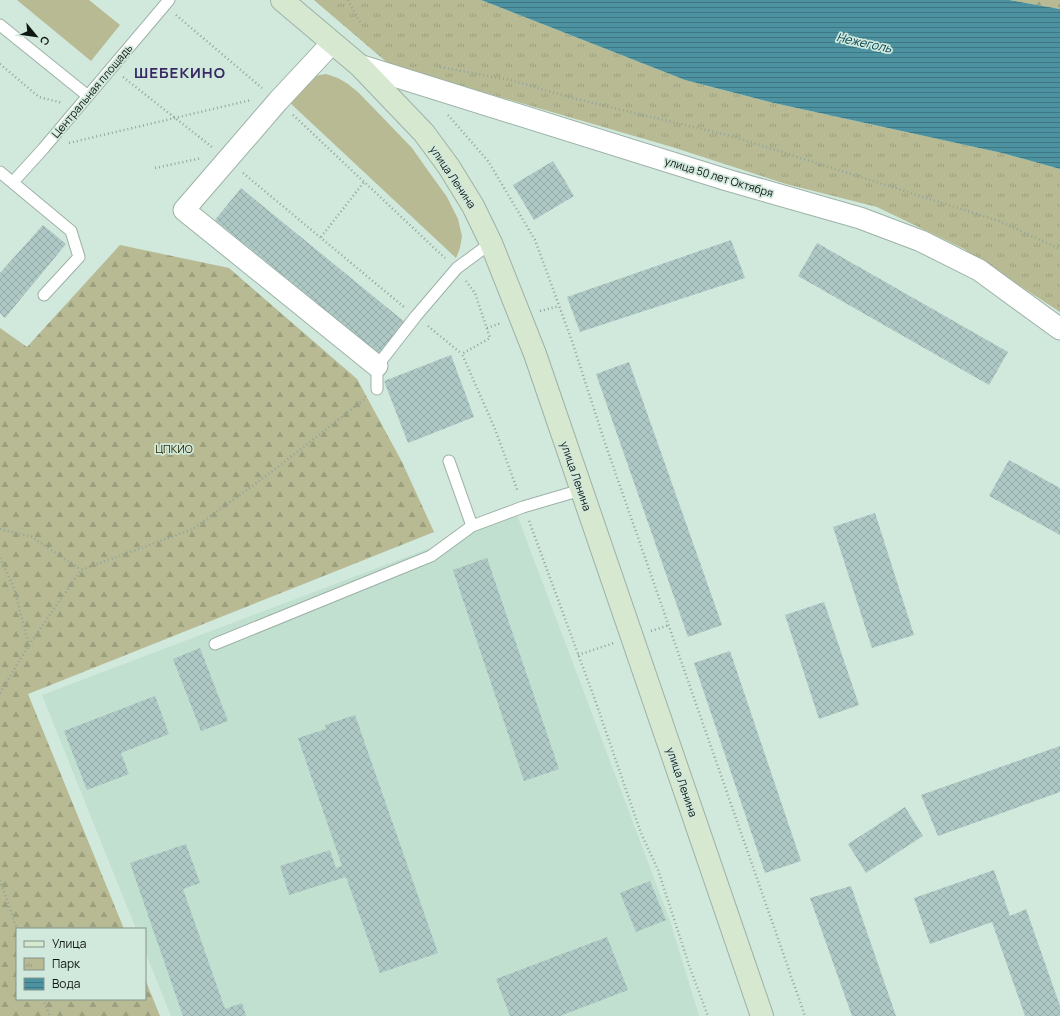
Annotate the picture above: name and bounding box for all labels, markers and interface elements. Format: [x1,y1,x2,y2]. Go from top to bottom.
north arrow [16,16,56,56]
water label: Нежеголь [835,28,894,57]
text: С [37,34,54,48]
street label: Центральная площадь [48,41,135,141]
district label: ШЕБЕКИНО [134,62,226,83]
street label: улица Ленина [427,142,480,211]
street label: улица 50 лет Октября [663,153,775,200]
street label: улица Ленина [558,439,595,513]
park label: ЦПКИО [155,441,193,456]
street label: улица Ленина [664,745,701,819]
legend [16,928,146,1000]
text: Улица [52,935,86,952]
text: Парк [52,955,81,972]
text: Вода [52,975,80,992]

